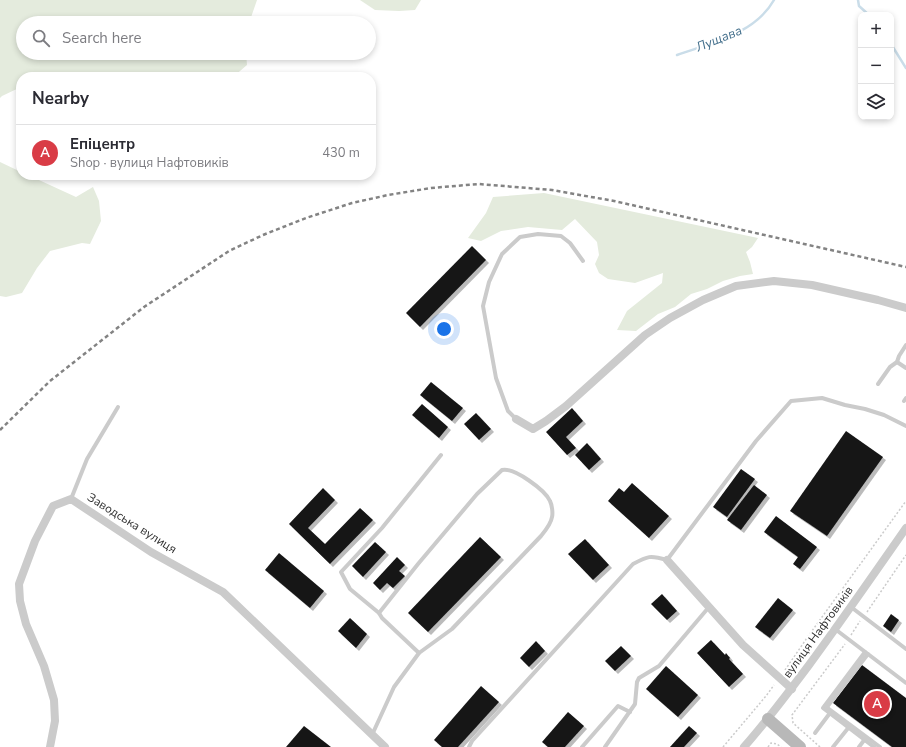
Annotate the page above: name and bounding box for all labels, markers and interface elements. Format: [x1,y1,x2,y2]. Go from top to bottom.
map controls [858,12,894,120]
button: + [858,12,894,48]
search box [16,16,376,60]
water label: Лущава [692,22,745,57]
icon: search [30,27,52,49]
text: Search here [62,28,142,48]
button: − [858,48,894,84]
button: layers [858,84,894,120]
text: Nearby [32,87,89,110]
text: Епіцентр [70,134,135,154]
text: A [40,144,50,162]
text: 430 m [322,144,360,162]
text: Shop · вулиця Нафтовиків [70,154,229,172]
your location [434,319,454,339]
street label: Заводська вулиця [84,489,180,557]
street label: вулиця Нафтовиків [779,583,857,681]
pin: A [864,689,890,719]

